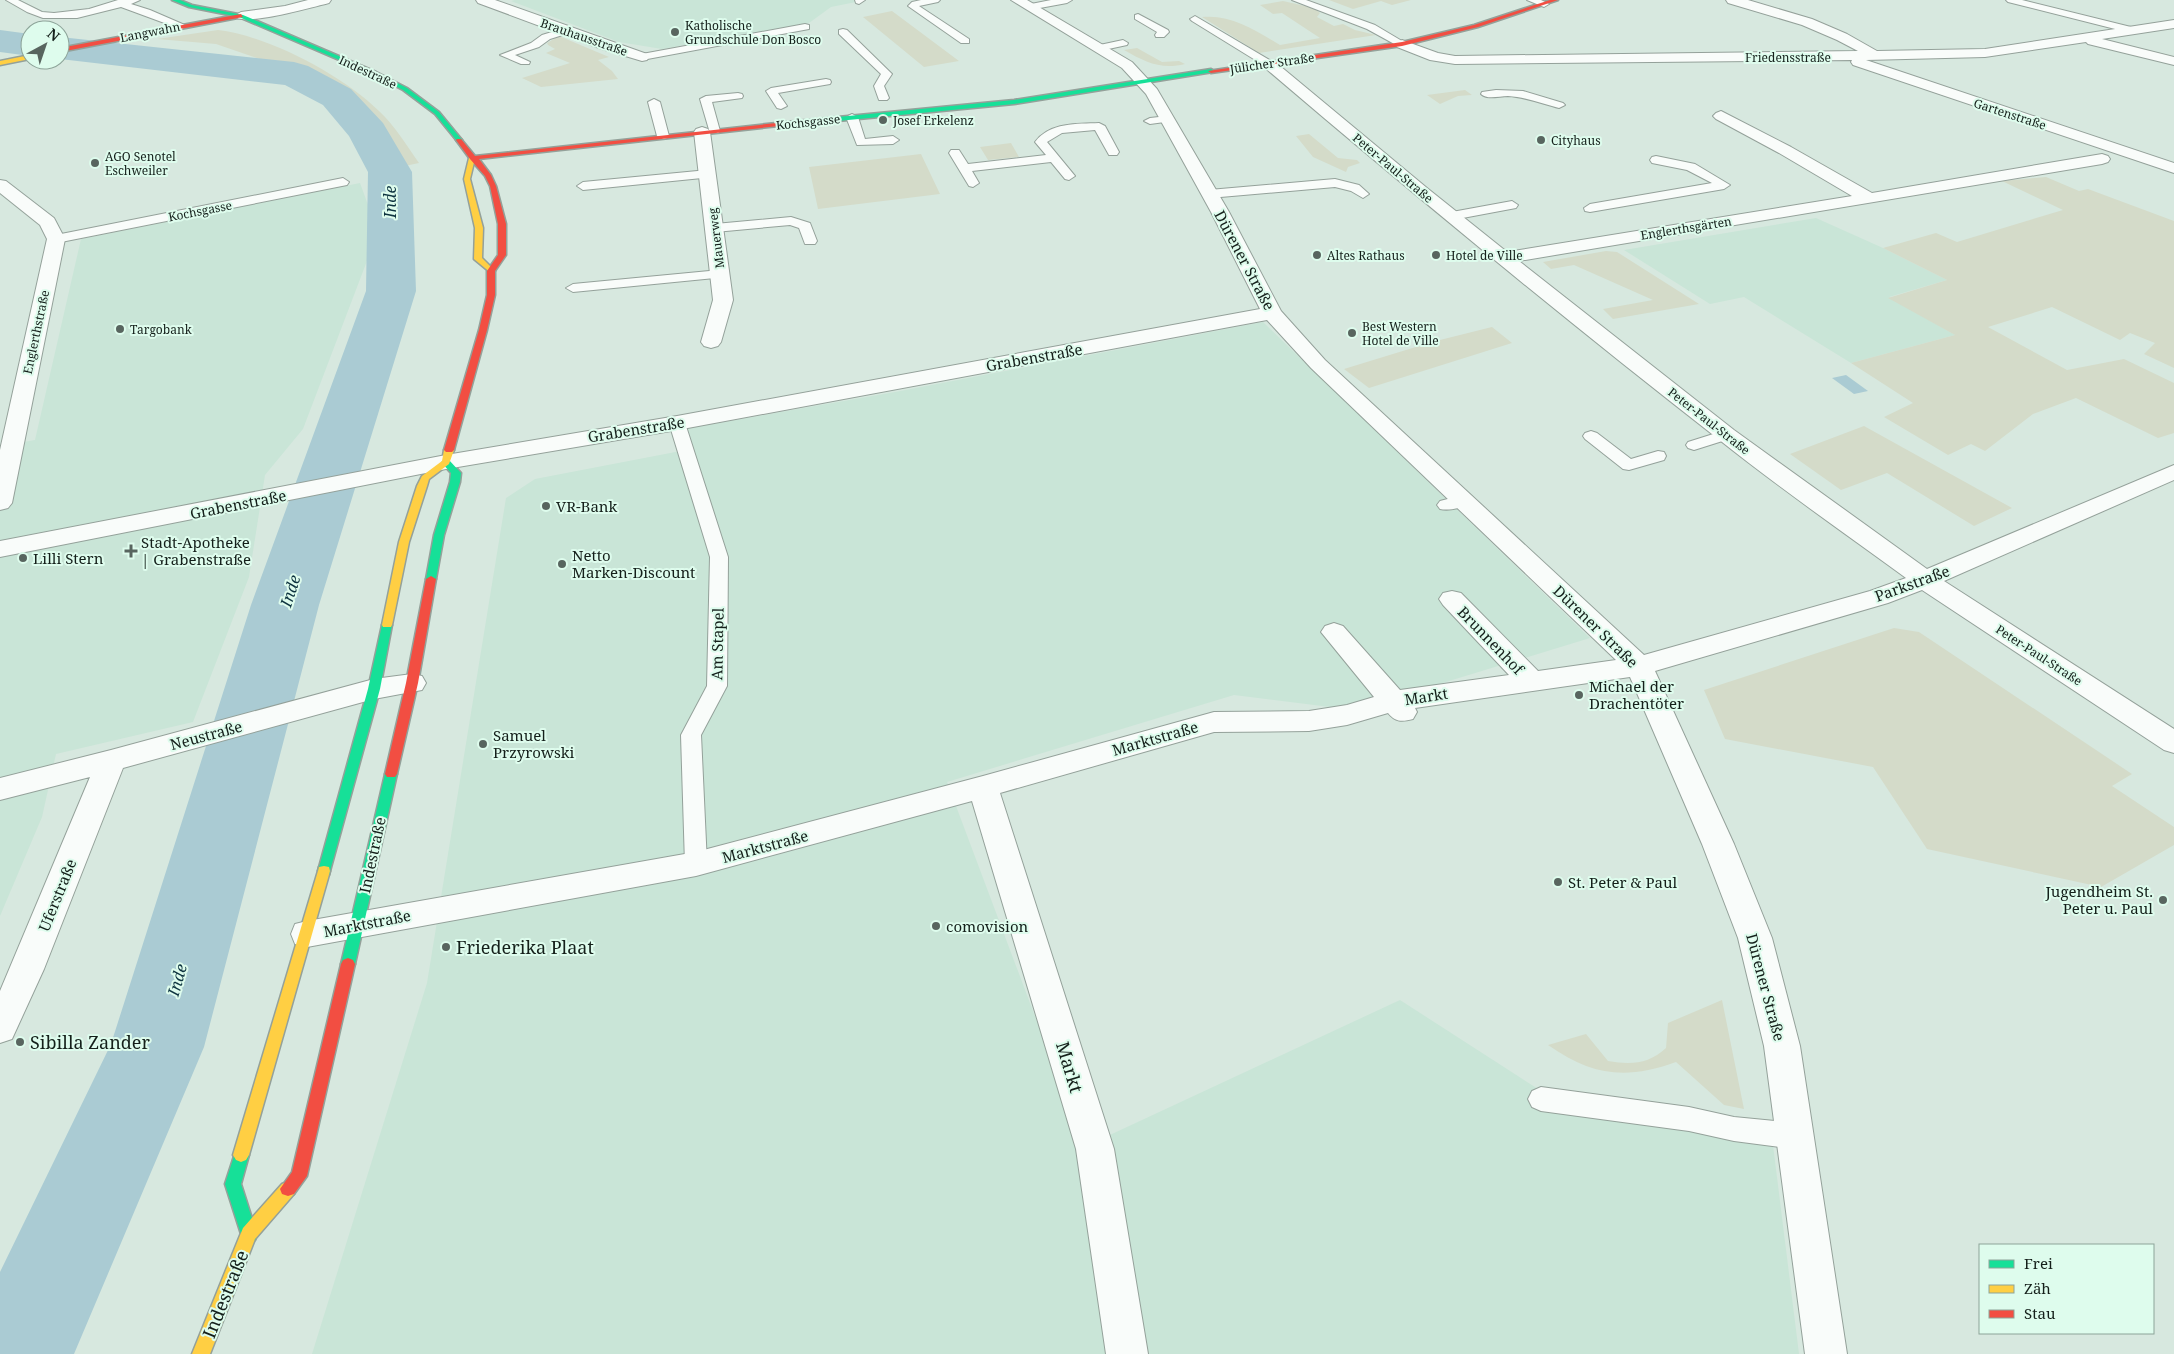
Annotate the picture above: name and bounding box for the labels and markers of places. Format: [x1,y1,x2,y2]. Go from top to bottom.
place label: Katholische Grundschule Don Bosco [685,17,821,48]
marker: Katholische Grundschule Don Bosco [669,26,681,38]
place label: Josef Erkelenz [892,112,974,129]
marker: Josef Erkelenz [877,114,889,126]
place label: Cityhaus [1551,132,1601,149]
marker: Cityhaus [1535,134,1547,146]
place label: AGO Senotel Eschweiler [105,148,176,179]
marker: AGO Senotel Eschweiler [89,157,101,169]
place label: Altes Rathaus [1327,247,1405,264]
place label: Hotel de Ville [1446,247,1523,264]
marker: Altes Rathaus [1311,249,1323,261]
marker: Hotel de Ville [1430,249,1442,261]
place label: Best Western Hotel de Ville [1362,318,1439,349]
place label: Targobank [130,321,193,338]
marker: Targobank [114,323,126,335]
marker: Best Western Hotel de Ville [1346,327,1358,339]
place label: VR-Bank [556,496,618,516]
marker: VR-Bank [540,500,552,512]
place label: Stadt-Apotheke | Grabenstraße [141,532,251,569]
marker: Stadt-Apotheke | Grabenstraße [125,545,137,557]
place label: Netto Marken-Discount [572,545,695,582]
place label: Lilli Stern [33,548,104,568]
marker: Lilli Stern [17,552,29,564]
marker: Netto Marken-Discount [556,558,568,570]
place label: Michael der Drachentöter [1589,676,1684,713]
marker: Michael der Drachentöter [1573,689,1585,701]
place label: Samuel Przyrowski [493,725,574,762]
marker: Samuel Przyrowski [477,738,489,750]
place label: St. Peter & Paul [1568,872,1678,892]
marker: St. Peter & Paul [1552,876,1564,888]
place label: Jugendheim St. Peter u. Paul [2045,881,2153,918]
marker: Jugendheim St. Peter u. Paul [2157,894,2169,906]
place label: comovision [946,916,1029,936]
marker: comovision [930,920,942,932]
place label: Friederika Plaat [456,935,594,959]
marker: Friederika Plaat [440,941,452,953]
place label: Sibilla Zander [30,1030,150,1054]
marker: Sibilla Zander [14,1036,26,1048]

